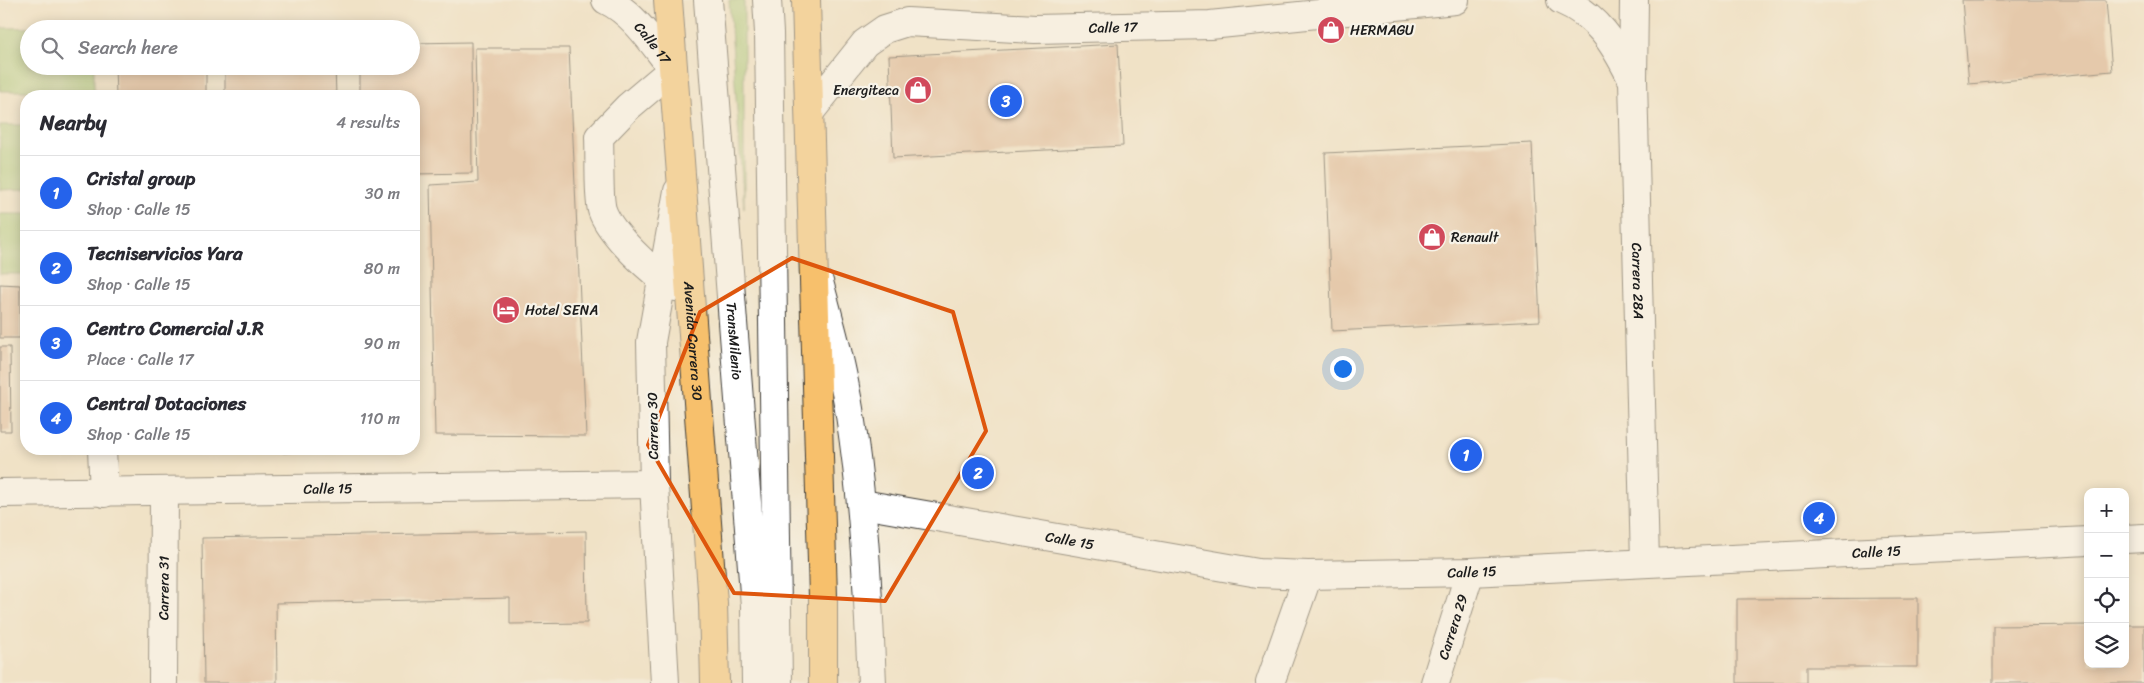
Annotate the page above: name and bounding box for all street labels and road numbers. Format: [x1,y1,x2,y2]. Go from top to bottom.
street label: Calle 17 [1088,14,1139,40]
street label: Calle 17 [628,16,678,71]
street label: Carrera 28A [1625,242,1651,320]
street label: Avenida Carrera 30 [676,279,710,402]
street label: TransMilenio [719,301,750,381]
street label: Carrera 30 [640,392,666,460]
street label: Calle 15 [303,476,353,501]
street label: Calle 15 [1043,524,1097,557]
street label: Calle 15 [1851,538,1902,565]
street label: Carrera 31 [151,556,176,620]
street label: Calle 15 [1447,558,1498,585]
street label: Carrera 29 [1431,590,1475,663]

